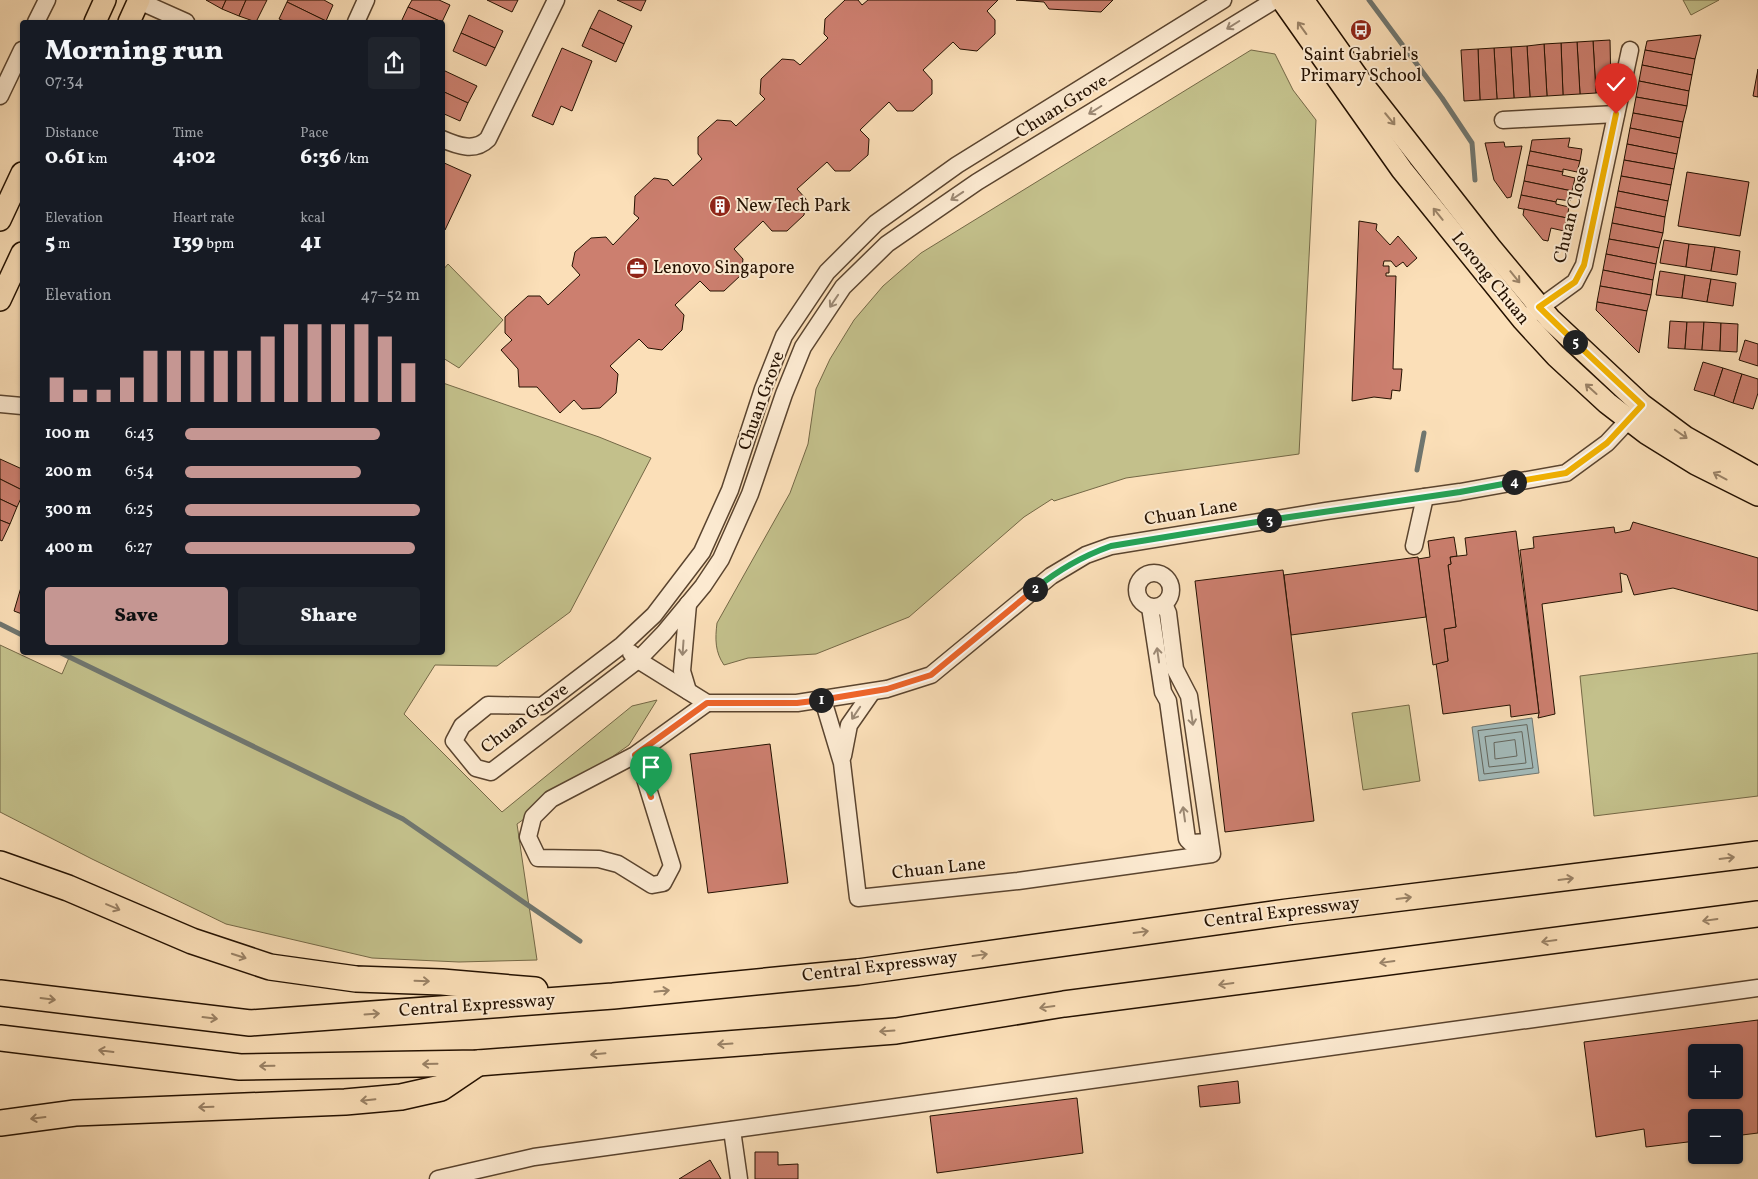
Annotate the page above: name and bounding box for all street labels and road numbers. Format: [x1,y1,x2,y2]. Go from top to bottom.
street label: Chuan Grove [1011,69,1113,145]
street label: Chuan Close [1548,164,1596,266]
street label: Lorong Chuan [1445,227,1535,331]
street label: Chuan Grove [732,348,792,454]
street label: Chuan Lane [1142,493,1240,533]
street label: Chuan Grove [476,678,574,760]
street label: Chuan Lane [891,852,987,886]
street label: Central Expressway [1203,891,1361,935]
street label: Central Expressway [801,945,959,989]
street label: Central Expressway [398,988,556,1024]

